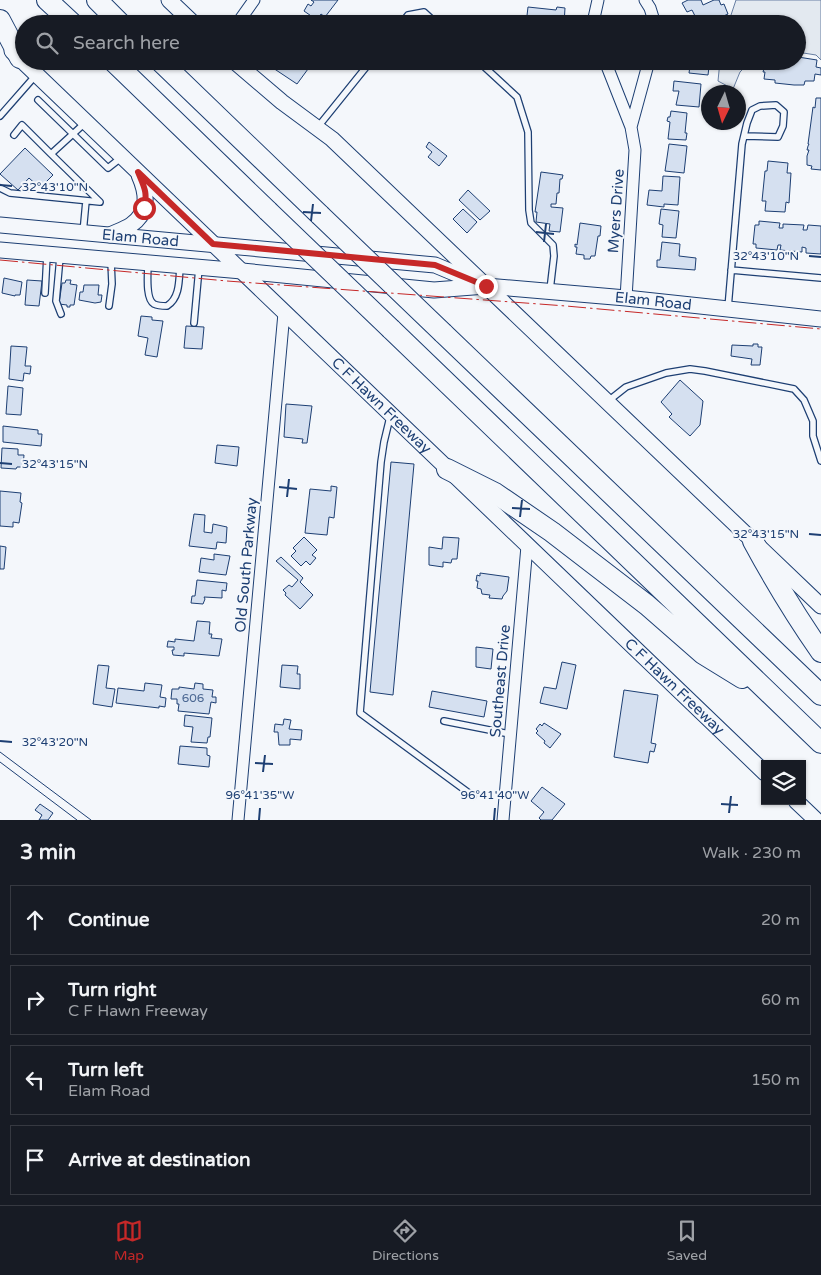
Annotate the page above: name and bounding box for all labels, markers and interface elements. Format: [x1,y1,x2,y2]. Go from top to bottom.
search box [15,15,806,70]
icon: search [33,29,61,57]
text: Search here [73,32,180,54]
north arrow [701,85,746,130]
street label: Myers Drive [604,168,628,254]
text: 32°43'10"N [22,180,88,194]
route start [133,197,156,220]
street label: Elam Road [101,225,180,250]
text: 32°43'10"N [733,249,799,263]
route end [475,275,498,298]
street label: Elam Road [614,288,693,314]
street label: C F Hawn Freeway [328,353,435,457]
text: 32°43'15"N [22,457,88,471]
street label: Old South Parkway [231,497,261,633]
text: 32°43'15"N [733,527,799,541]
street label: Southeast Drive [486,624,514,738]
street label: C F Hawn Freeway [621,634,728,738]
house number: 606 [182,691,204,705]
text: 32°43'20"N [22,735,88,749]
map controls [761,760,806,805]
button: layers [761,760,806,805]
text: 96°41'35"W [226,788,294,802]
text: 96°41'40"W [461,788,529,802]
text: 3 min [20,840,76,865]
text: Walk · 230 m [702,843,801,863]
icon: ahead [21,906,49,934]
text: Continue [68,909,150,931]
text: 20 m [761,910,800,930]
text: Turn right [68,979,156,1001]
icon: right [21,986,49,1014]
text: 60 m [761,990,800,1010]
text: C F Hawn Freeway [68,1001,208,1021]
text: Turn left [68,1059,144,1081]
icon: left [21,1066,49,1094]
text: 150 m [751,1070,800,1090]
text: Elam Road [68,1081,150,1101]
icon: arrive [21,1146,49,1174]
text: Arrive at destination [68,1149,251,1171]
tab: Map [114,1217,144,1264]
tab: Directions [372,1217,439,1264]
tab: Saved [667,1217,707,1264]

